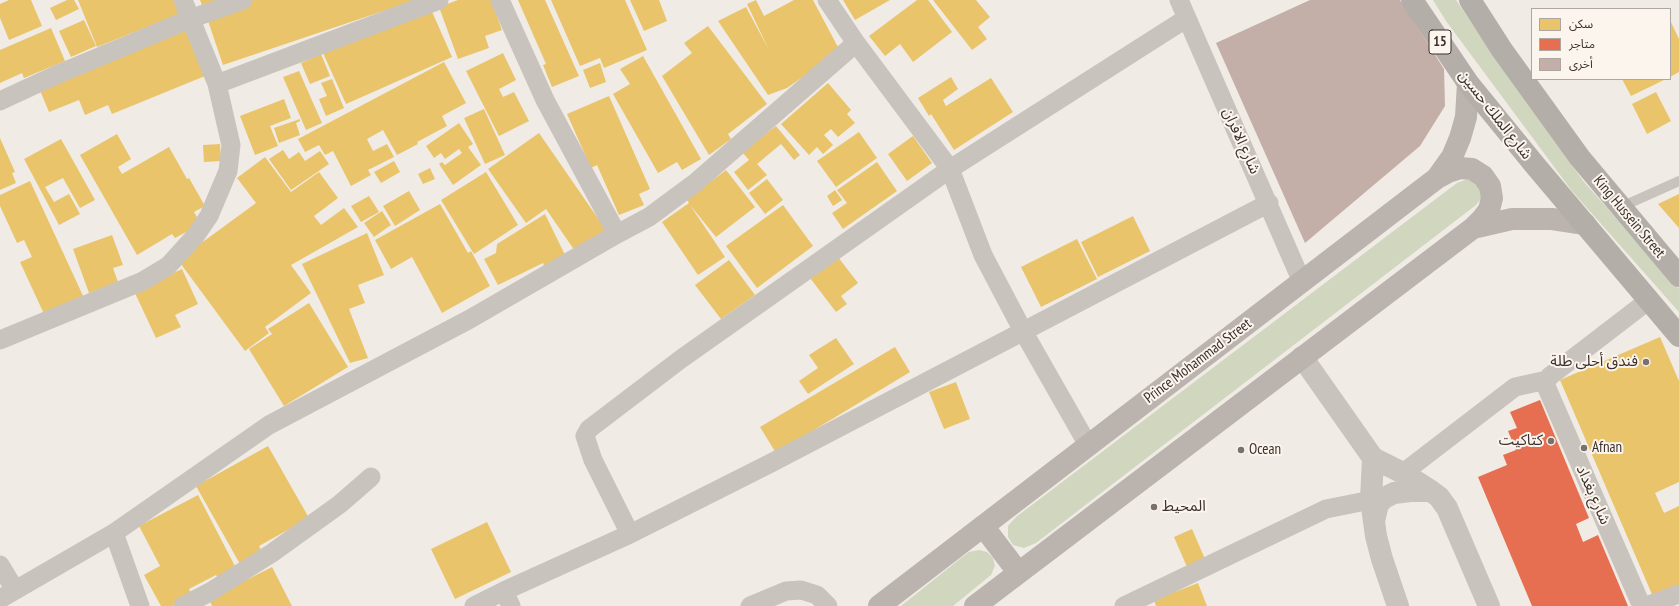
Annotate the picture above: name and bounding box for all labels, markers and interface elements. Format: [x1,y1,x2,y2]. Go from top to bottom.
legend [1531,8,1671,80]
text: سكن [1569,16,1593,31]
road number: 15 [1429,30,1451,54]
text: متاجر [1569,36,1595,51]
text: أخرى [1569,56,1593,71]
street label: شارع الملك حسين [1455,67,1535,163]
street label: شارع الافران [1218,105,1264,177]
street label: King Hussein Street [1589,172,1669,262]
street label: Prince Mohammad Street [1141,315,1255,407]
place label: فندق أحلى طلة [1550,353,1638,371]
marker: فندق أحلى طلة [1641,357,1651,367]
place label: كتاكيت [1499,432,1543,450]
marker: كتاكيت [1546,436,1556,446]
place label: Afnan [1592,439,1622,457]
place label: Ocean [1249,441,1281,459]
marker: Afnan [1579,443,1589,453]
marker: Ocean [1236,445,1246,455]
street label: شارع بغداد [1572,463,1614,527]
place label: المحيط [1162,498,1206,516]
marker: المحيط [1149,502,1159,512]

